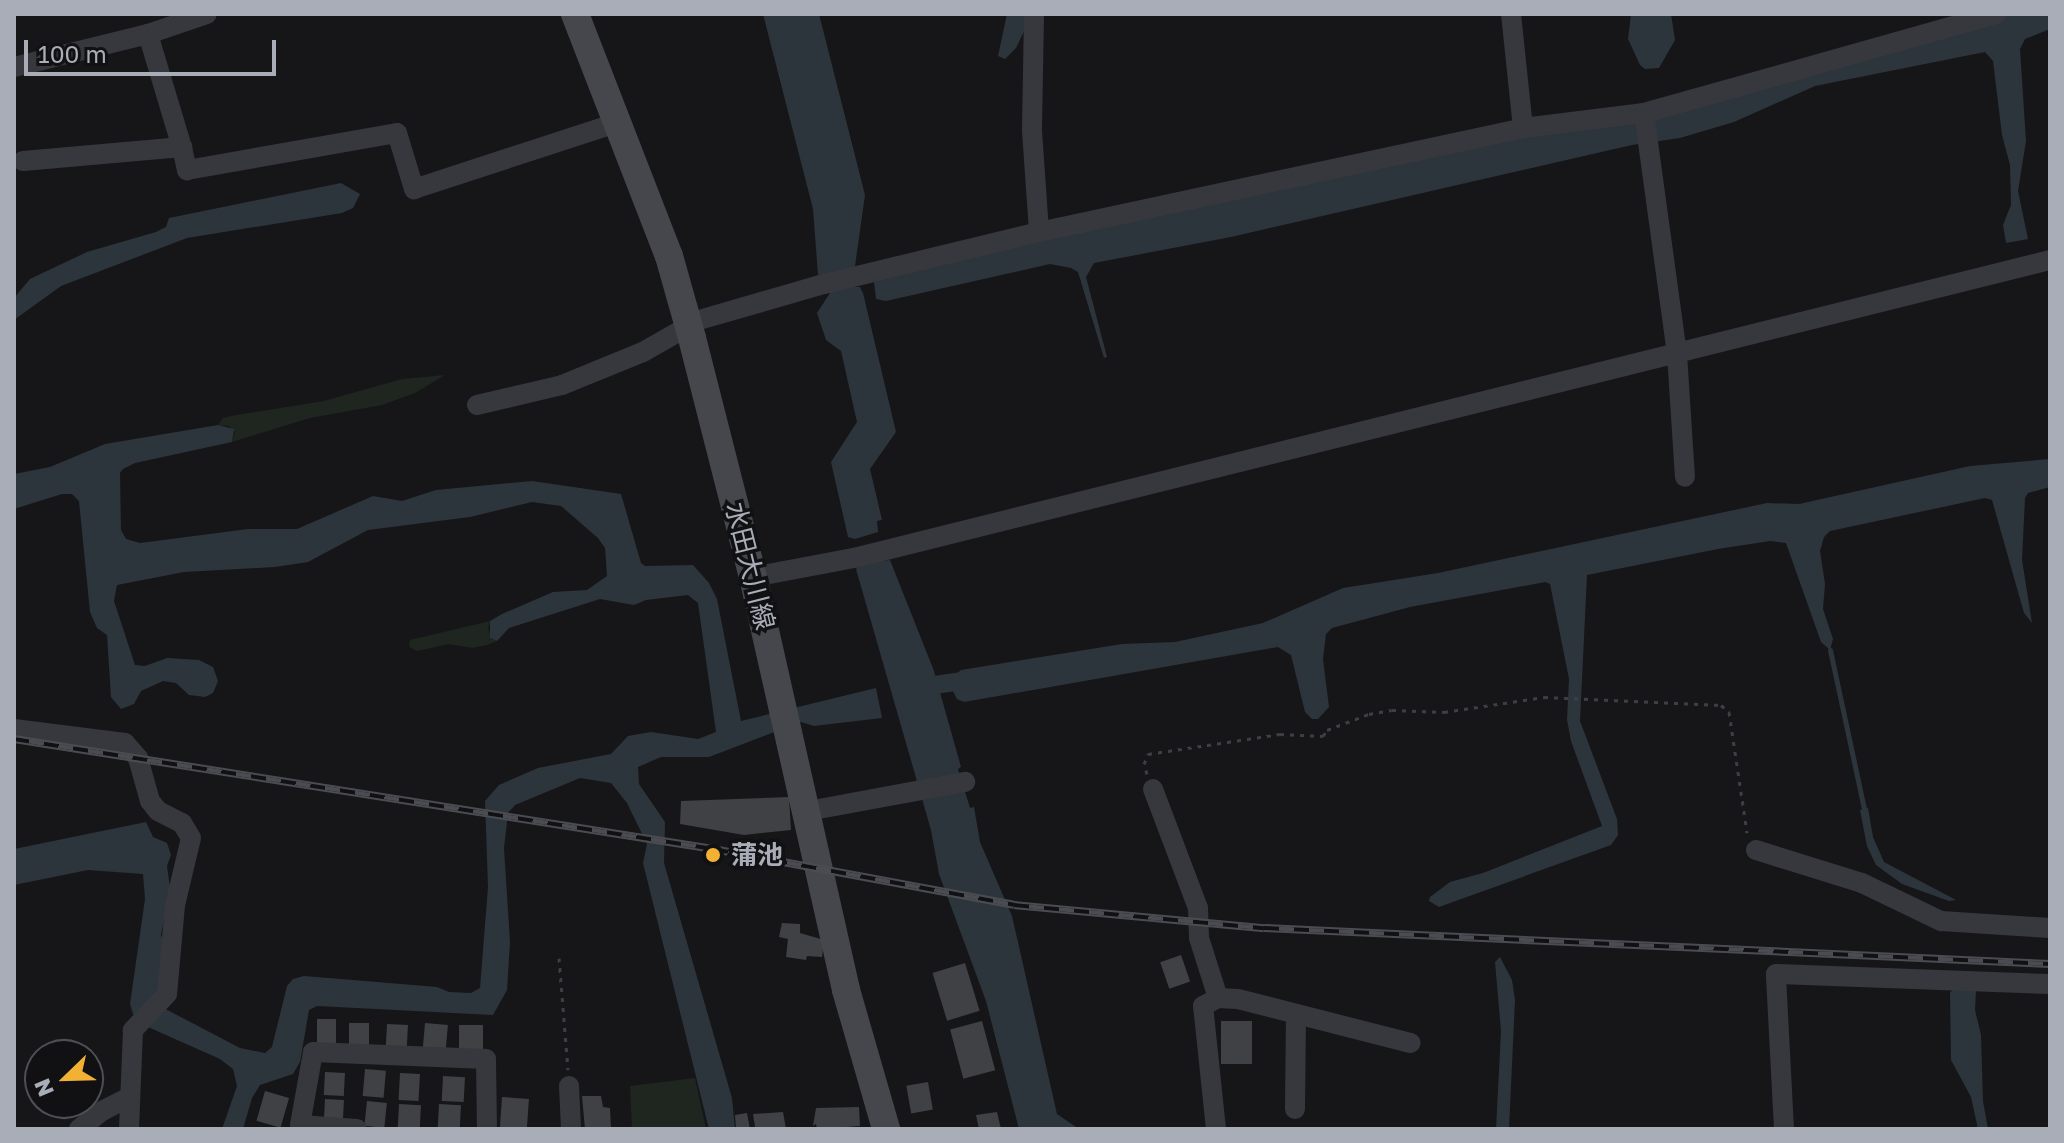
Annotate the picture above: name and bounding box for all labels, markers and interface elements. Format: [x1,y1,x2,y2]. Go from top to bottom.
scale bar [28,24,280,74]
text: 100 m [38,39,107,68]
street label: 水田大川線 [719,499,781,633]
place label: 蒲池 [731,839,783,871]
marker: 蒲池 [702,844,724,866]
north arrow [24,1039,104,1119]
text: N [28,1075,59,1101]

